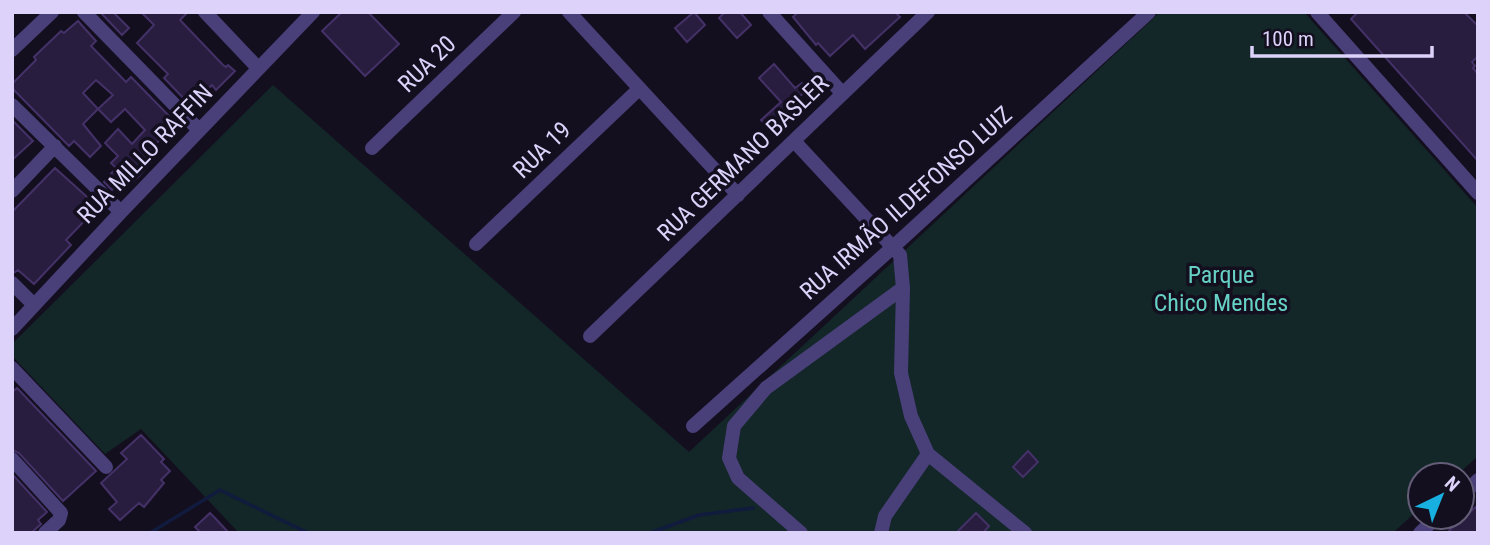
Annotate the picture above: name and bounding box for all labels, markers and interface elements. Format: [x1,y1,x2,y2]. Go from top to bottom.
scale bar [1252,14,1432,58]
text: 100 m [1262,27,1314,51]
street label: RUA 20 [392,30,462,98]
street label: RUA GERMANO BASLER [652,69,834,247]
street label: RUA MILLO RAFFIN [72,79,218,229]
street label: RUA IRMÃO ILDEFONSO LUIZ [794,101,1018,305]
street label: RUA 19 [507,116,577,184]
park label: Parque Chico Mendes [1154,261,1288,317]
north arrow [1406,461,1476,531]
text: N [1440,472,1464,496]

